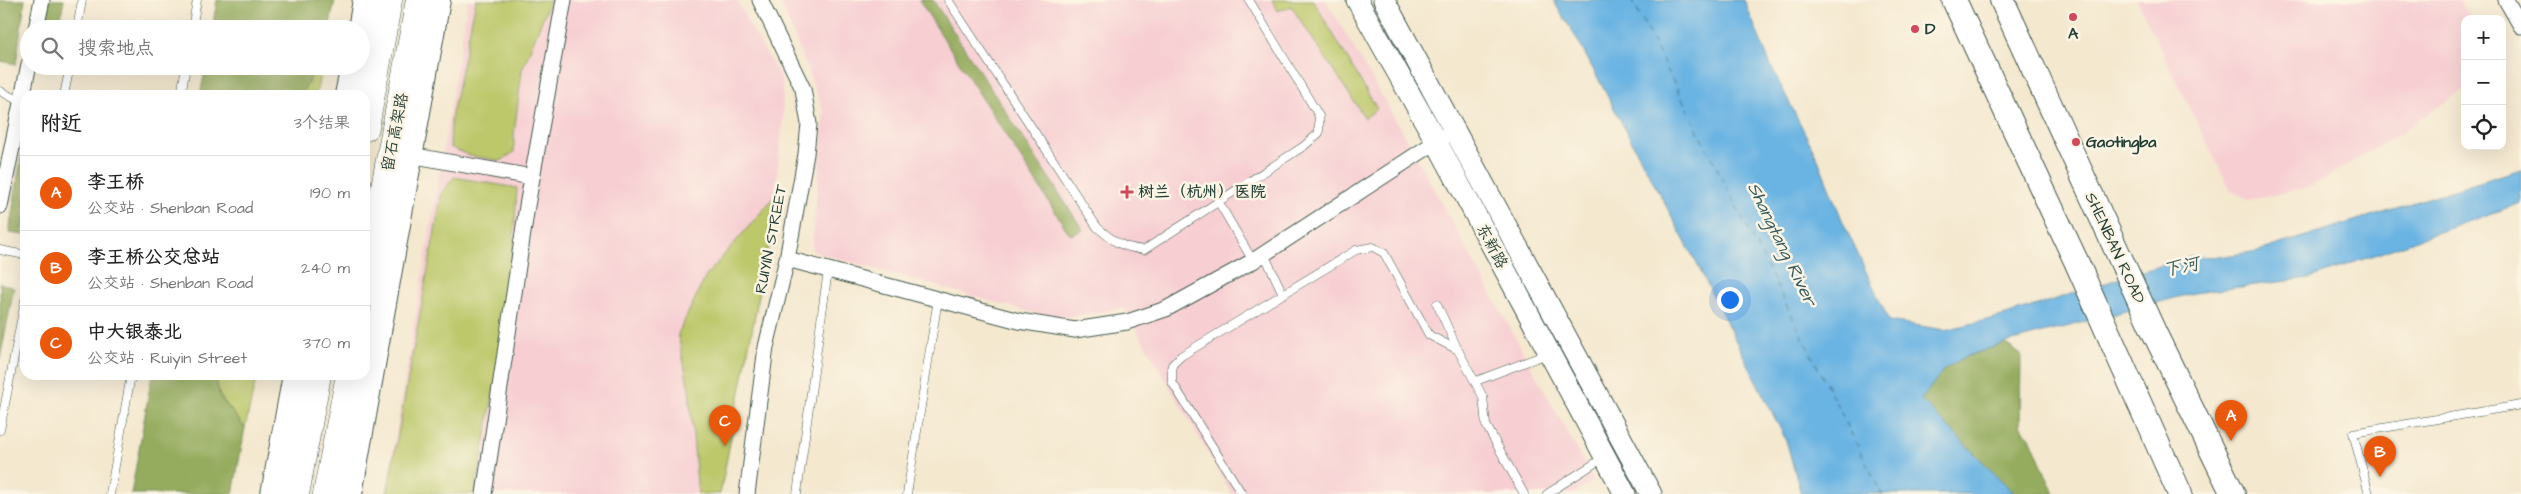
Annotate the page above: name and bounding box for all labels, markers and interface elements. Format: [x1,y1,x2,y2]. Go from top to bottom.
marker: A [2067,11,2079,23]
map controls [2461,15,2506,150]
button: + [2461,15,2506,60]
place label: D [1925,18,1936,40]
search box [20,20,370,75]
marker: D [1909,23,1921,35]
place label: A [2068,23,2079,45]
icon: search [38,34,66,62]
text: 搜索地点 [78,35,154,62]
button: − [2461,60,2506,105]
street label: 留石高架路 [377,91,413,173]
button: locate [2461,105,2506,150]
text: 附近 [40,109,82,138]
text: 3个结果 [294,112,350,134]
place label: Gaotingba [2086,131,2157,155]
marker: Gaotingba [2070,136,2082,148]
text: 李王桥 [87,169,144,196]
water label: Shangtang River [1740,178,1824,312]
place label: 树兰（杭州）医院 [1138,181,1266,203]
text: A [51,182,61,204]
text: 190 m [310,182,350,204]
street label: RUIYIN STREET [750,182,792,295]
marker: 树兰（杭州）医院 [1120,185,1134,199]
street label: SHENBAN ROAD [2080,189,2150,307]
text: 公交站 · Shenban Road [87,197,253,219]
street label: 东新路 [1471,220,1513,272]
text: 李王桥公交总站 [87,244,220,271]
water label: 下河 [2161,250,2204,283]
text: B [50,257,62,279]
text: 240 m [301,257,350,279]
text: 公交站 · Shenban Road [87,272,253,294]
your location [1717,287,1743,313]
text: 中大银泰北 [87,319,182,346]
text: C [50,332,62,354]
text: 370 m [303,332,350,354]
text: 公交站 · Ruiyin Street [87,347,247,369]
pin: A [2215,400,2247,441]
pin: C [709,405,741,446]
pin: B [2364,436,2396,477]

